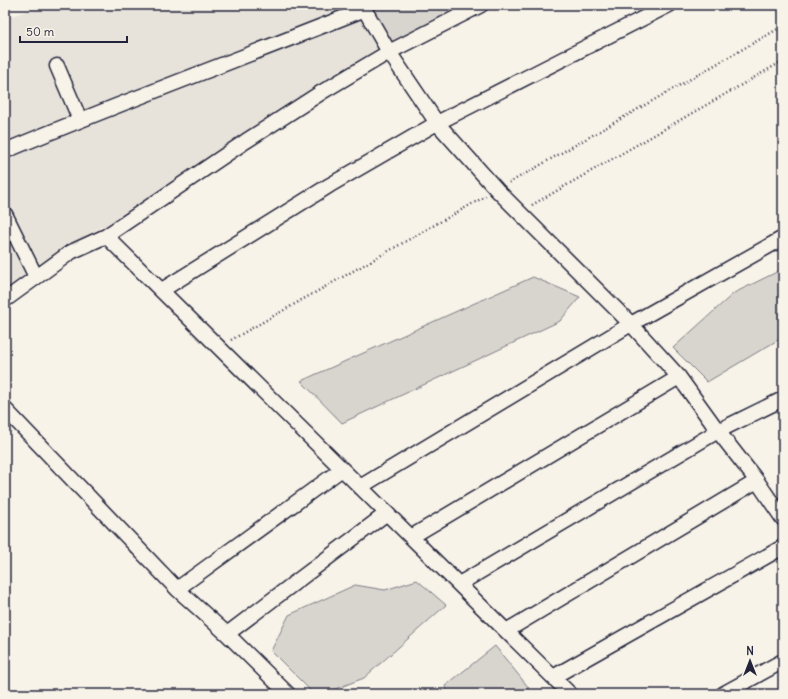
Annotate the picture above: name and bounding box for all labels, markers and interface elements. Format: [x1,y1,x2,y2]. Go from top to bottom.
scale bar [20,18,127,44]
text: 50 m [26,24,55,39]
north arrow [730,641,770,681]
text: N [746,644,754,658]

